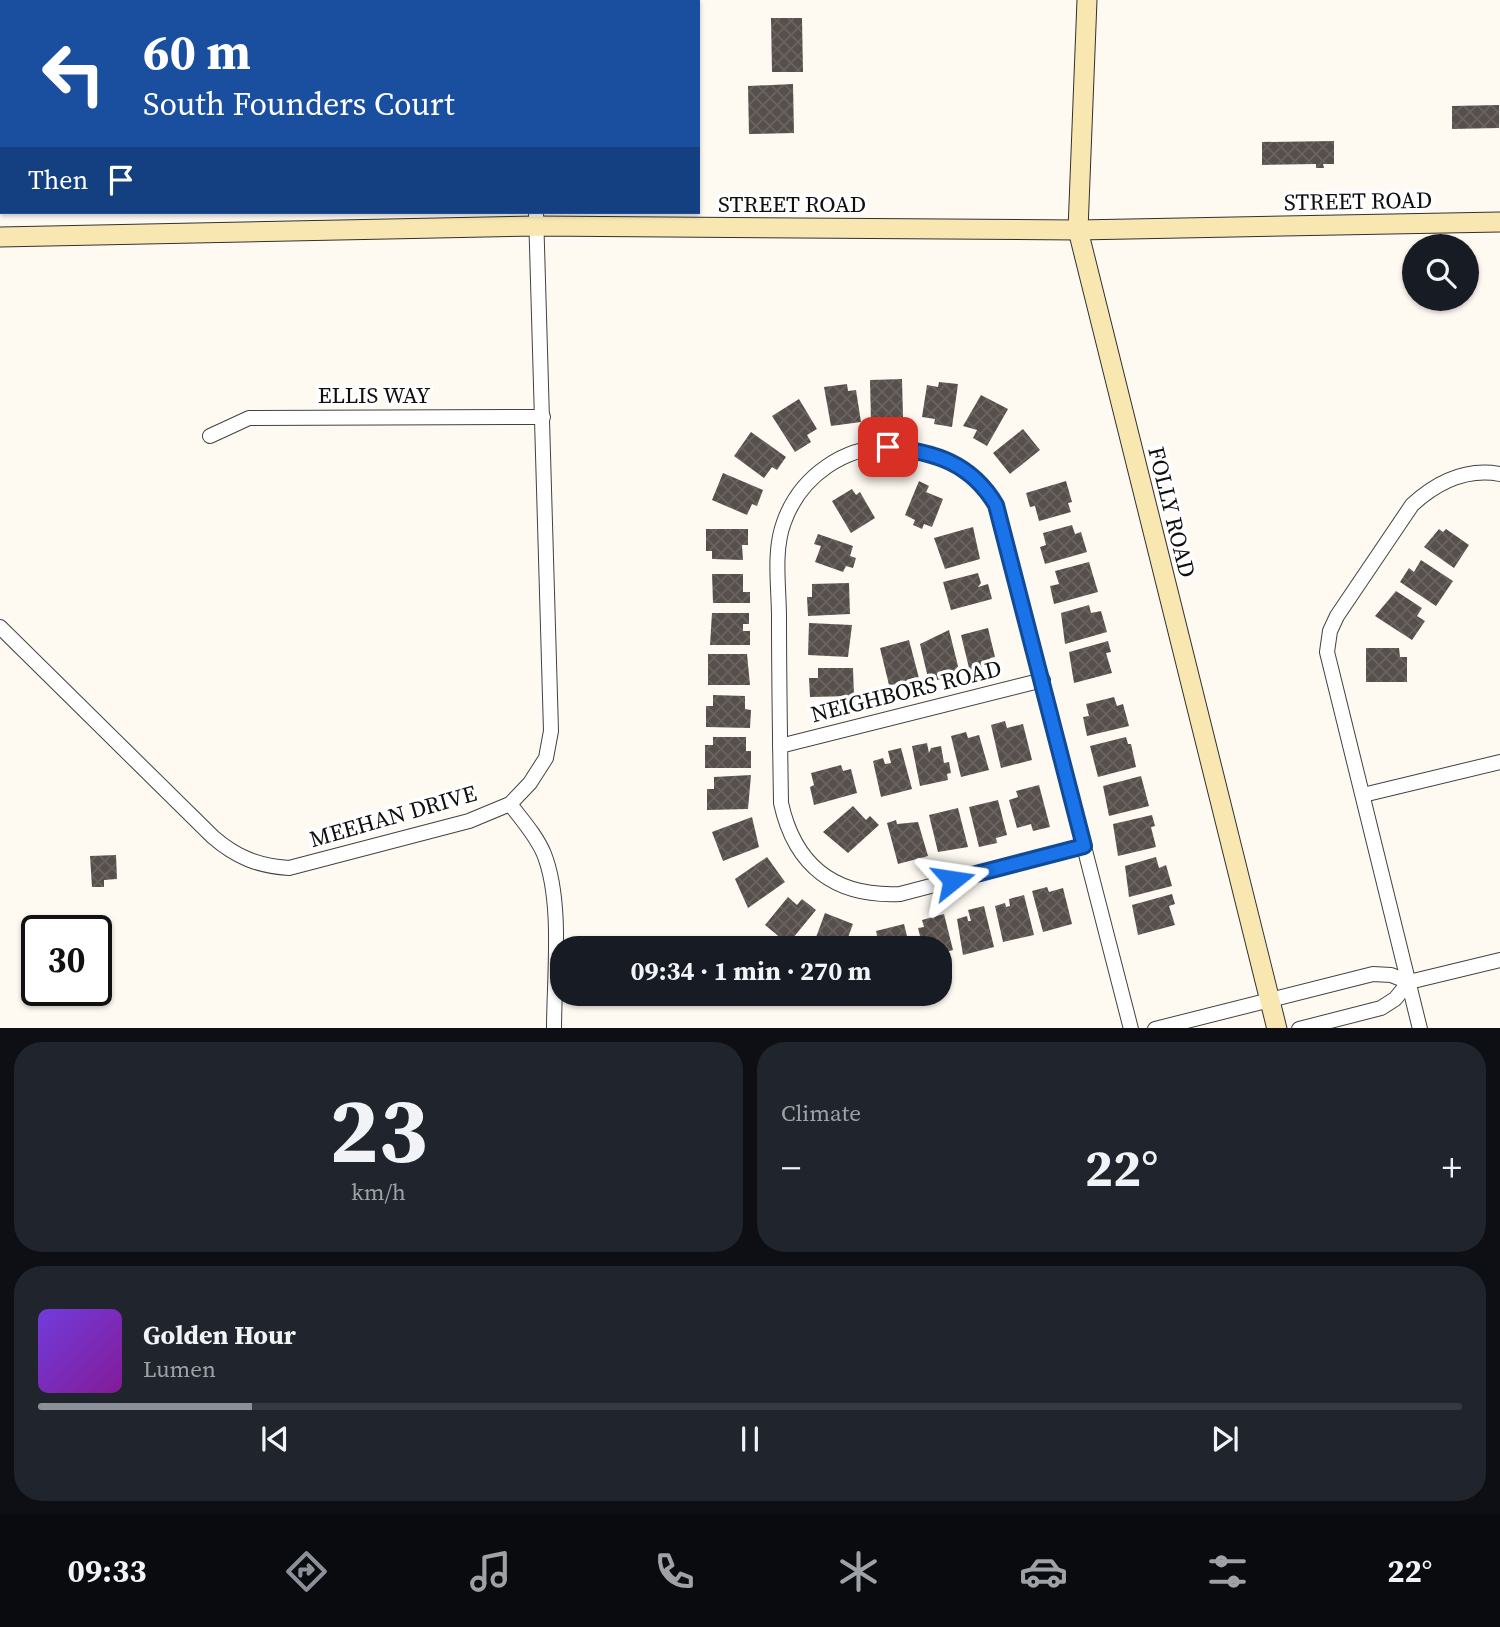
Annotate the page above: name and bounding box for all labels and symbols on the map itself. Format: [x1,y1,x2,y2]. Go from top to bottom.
street label: STREET ROAD [1284,184,1432,218]
street label: STREET ROAD [718,188,866,220]
street label: ELLIS WAY [318,379,431,411]
pin [858,417,918,477]
street label: FOLLY ROAD [1140,443,1204,581]
street label: NEIGHBORS ROAD [807,652,1005,730]
street label: MEEHAN DRIVE [306,777,480,855]
position arrow [916,843,990,917]
speed limit sign: 30 [21,915,112,1006]

